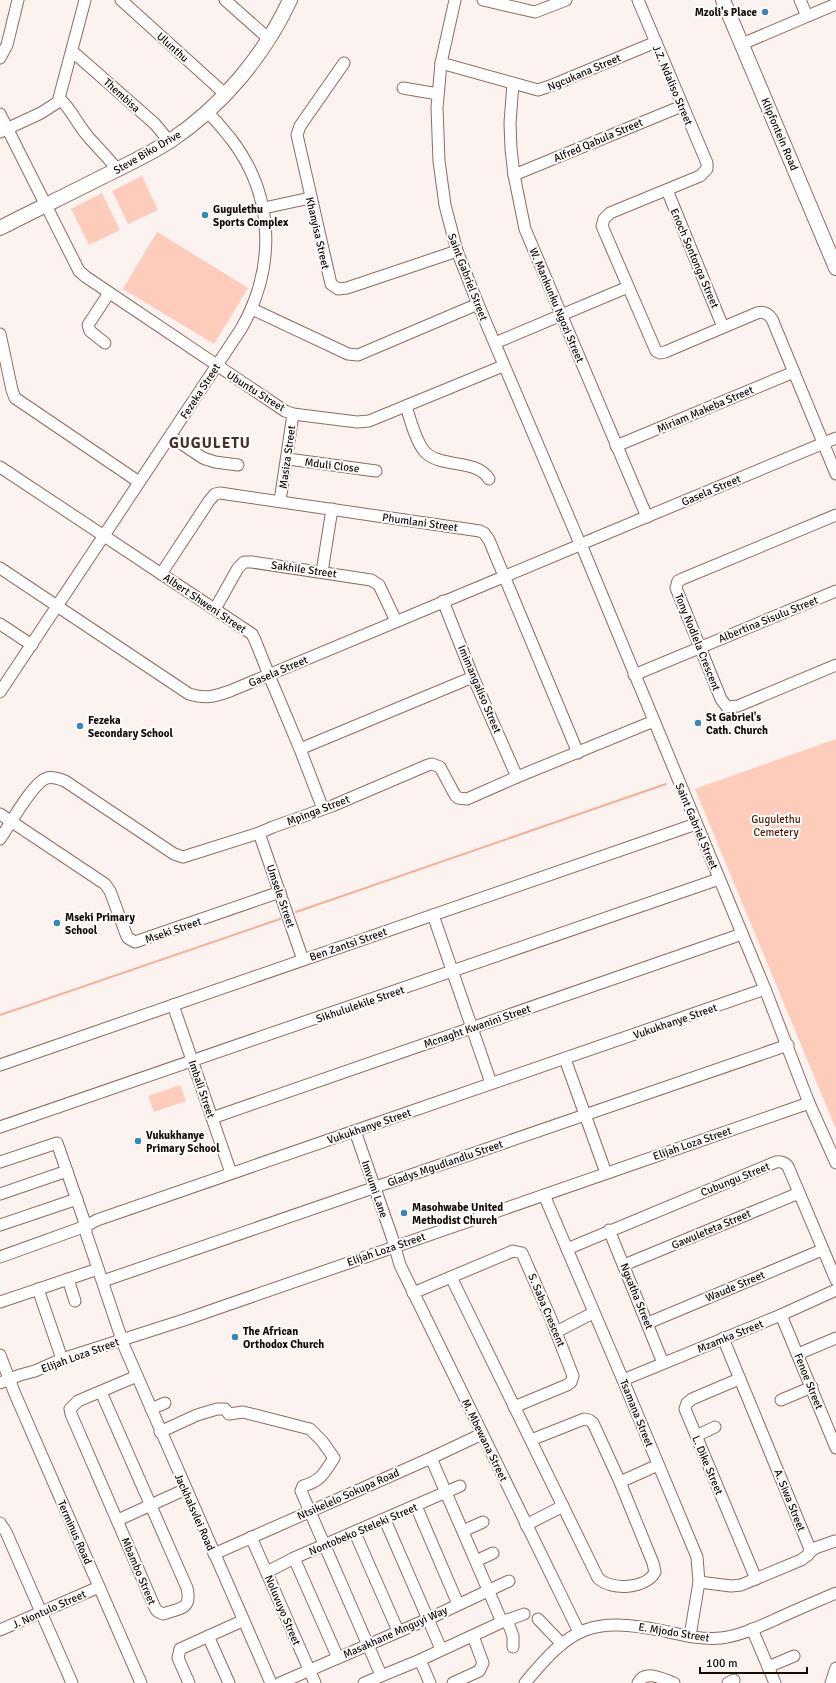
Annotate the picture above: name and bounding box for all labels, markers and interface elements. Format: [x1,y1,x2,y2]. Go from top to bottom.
place label: Mzoli's Place [695,6,758,19]
marker: Mzoli's Place [760,7,770,17]
street label: Ulunthu [154,30,191,65]
street label: J.Z. Ndaliso Street [650,43,695,127]
street label: Ngcukana Street [546,51,623,94]
street label: Thembisa [101,76,143,115]
street label: Klipfontein Road [758,96,801,173]
street label: Alfred Qabula Street [552,116,645,165]
street label: Steve Biko Drive [111,128,183,177]
street label: Khanyisa Street [303,196,332,271]
place label: Gugulethu Sports Complex [213,203,289,229]
street label: Enoch Sontonga Street [668,206,722,310]
marker: Gugulethu Sports Complex [200,210,210,220]
street label: Saint Gabriel Street [445,232,490,323]
street label: W. Mankunku Ngozi Street [526,246,587,365]
street label: Fezeka Street [178,361,223,421]
street label: Ubuntu Street [224,368,287,415]
street label: Miriam Makeba Street [655,383,756,436]
street label: Masiza Street [277,424,298,490]
district label: GUGULETU [169,434,251,452]
street label: Mduli Close [304,456,360,475]
street label: Gasela Street [680,472,743,509]
street label: Phumlani Street [381,511,459,534]
street label: Sakhile Street [270,558,338,581]
street label: Albert Shweni Street [161,571,249,636]
street label: Tony Nodlela Crescent [672,592,723,693]
street label: Albertina Sisulu Street [716,593,820,645]
street label: Imimangaliso Street [455,643,504,735]
street label: Gasela Street [247,653,310,690]
place label: St Gabriel's Cath. Church [706,711,768,737]
place label: Fezeka Secondary School [88,714,173,740]
marker: St Gabriel's Cath. Church [693,718,703,728]
marker: Fezeka Secondary School [75,721,85,731]
street label: Saint Gabriel Street [672,781,721,871]
street label: Mpinga Street [285,792,352,828]
park label: Gugulethu Cemetery [751,813,801,839]
street label: Umsele Street [264,863,297,930]
place label: Mseki Primary School [65,911,135,937]
street label: Mseki Street [143,915,203,946]
marker: Mseki Primary School [52,918,62,928]
street label: Ben Zantsi Street [308,925,389,964]
street label: Sikhululekile Street [314,983,406,1026]
street label: Vukukhanye Street [632,1001,719,1042]
street label: Mcnaght Kwanini Street [422,1002,533,1051]
street label: Imbali Street [186,1058,218,1120]
street label: Vukukhanye Street [326,1106,413,1147]
street label: Elijah Loza Street [651,1124,733,1163]
place label: Vukukhanye Primary School [146,1129,220,1155]
marker: Vukukhanye Primary School [133,1136,143,1146]
street label: Gladys Mgudlandlu Street [386,1138,505,1189]
street label: Imvumi Lane [359,1159,390,1220]
street label: Cubungu Street [699,1160,772,1199]
place label: Masohwabe United Methodist Church [412,1201,503,1227]
street label: Gawuleteta Street [670,1207,753,1252]
marker: Masohwabe United Methodist Church [399,1208,409,1218]
street label: Elijah Loza Street [345,1230,427,1269]
street label: Ngxatha Street [617,1261,656,1331]
street label: Waude Street [704,1268,767,1305]
street label: S. Saba Crescent [525,1272,568,1349]
street label: Mzamka Street [695,1317,765,1356]
place label: The African Orthodox Church [243,1325,324,1351]
marker: The African Orthodox Church [230,1332,240,1342]
street label: Elijah Loza Street [39,1335,121,1376]
street label: Fenoe Street [791,1351,826,1411]
street label: Tsamana Street [617,1377,656,1449]
street label: M. Mbewana Street [459,1397,510,1484]
street label: L. Dike Street [689,1434,726,1497]
street label: Ntsikelelo Sokupa Road [295,1466,401,1523]
street label: A. Siwa Street [771,1467,808,1533]
street label: Jackhalsvlei Road [172,1472,217,1553]
street label: Terminus Road [55,1498,94,1566]
street label: Nontobeko Steleki Street [307,1501,420,1558]
street label: Mbambo Street [119,1536,159,1607]
street label: Noluvuyo Street [262,1573,303,1647]
street label: J. Nontulo Street [10,1587,88,1631]
street label: Masakhane Mnguyi Way [341,1603,450,1661]
street label: E. Mjodo Street [637,1620,711,1645]
scale bar [700,1649,807,1675]
text: 100 m [706,1656,738,1671]

